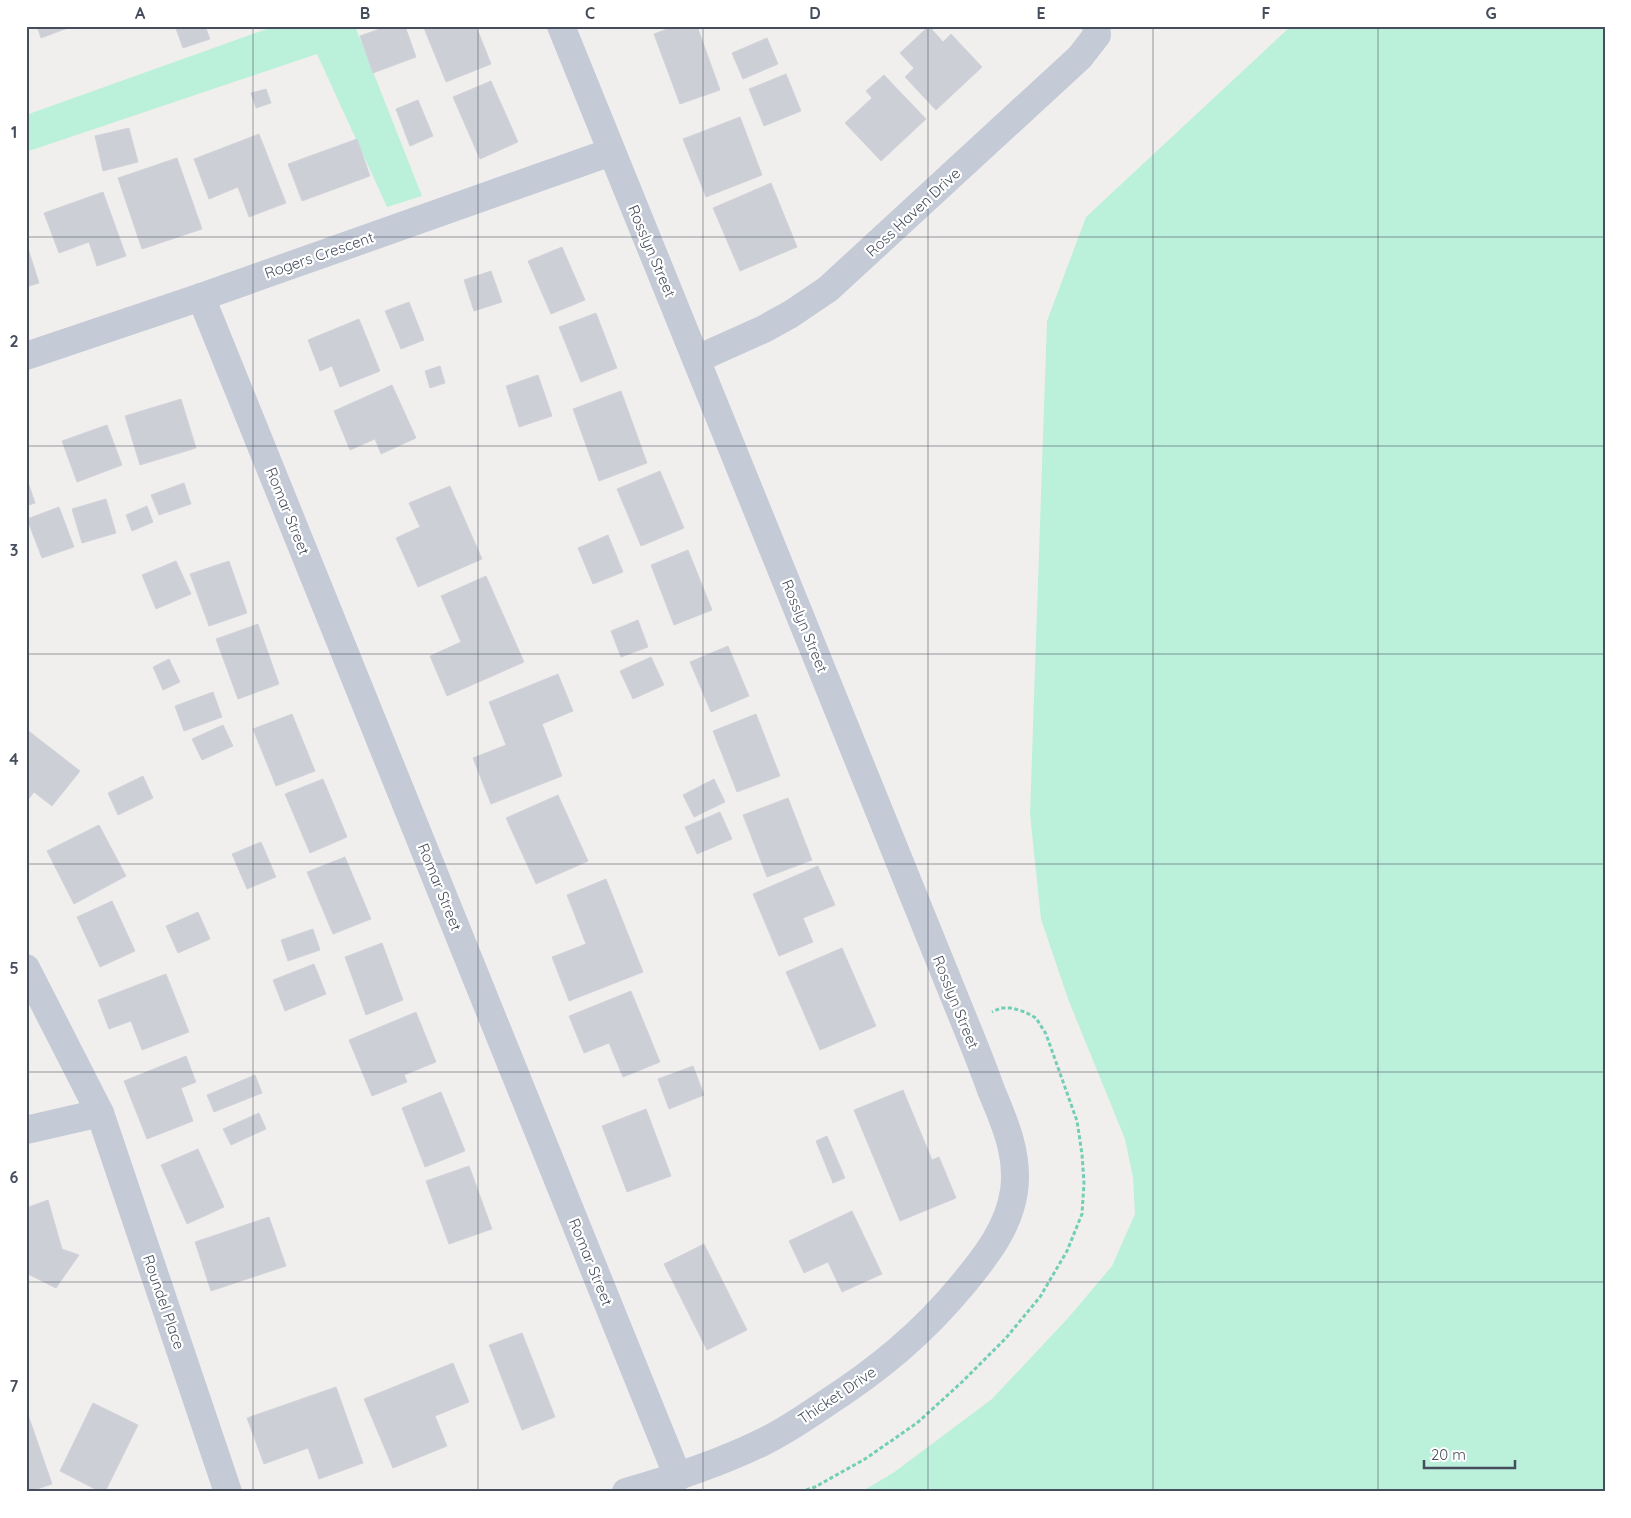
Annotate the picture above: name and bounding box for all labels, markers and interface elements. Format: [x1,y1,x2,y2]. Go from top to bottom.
text: A [135,3,146,23]
text: B [360,3,370,23]
text: C [585,3,595,23]
text: D [809,3,821,23]
text: E [1036,3,1046,23]
text: F [1262,3,1271,23]
text: G [1485,3,1497,23]
text: 1 [11,122,17,142]
street label: Ross Haven Drive [862,163,964,261]
street label: Rosslyn Street [624,202,680,300]
street label: Rogers Crescent [262,227,376,283]
text: 2 [9,331,19,351]
street label: Romar Street [262,464,314,558]
text: 3 [10,540,18,560]
street label: Rosslyn Street [778,577,832,675]
text: 4 [9,749,19,769]
street label: Romar Street [414,840,466,934]
street label: Rosslyn Street [929,953,983,1051]
text: 5 [9,958,19,978]
text: 6 [10,1167,19,1187]
street label: Romar Street [565,1215,617,1309]
street label: Roundel Place [139,1252,189,1352]
street label: Thicket Drive [794,1362,880,1428]
text: 7 [10,1376,19,1396]
scale bar [1424,1438,1515,1470]
text: 20 m [1431,1445,1466,1464]

